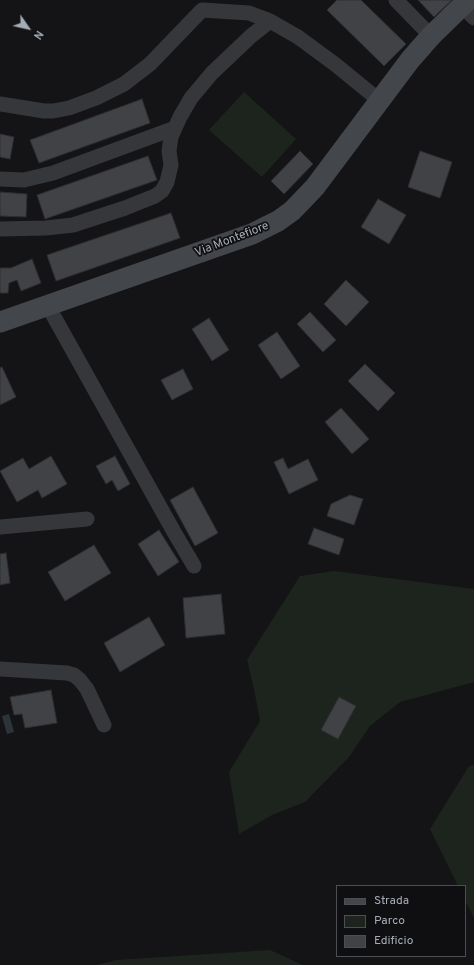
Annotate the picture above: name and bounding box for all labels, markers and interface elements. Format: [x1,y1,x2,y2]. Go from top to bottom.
north arrow [8,8,48,48]
text: N [30,28,46,42]
street label: Via Montefiore [193,219,271,261]
legend [336,885,466,957]
text: Strada [374,893,409,909]
text: Parco [374,913,405,929]
text: Edificio [374,933,413,949]

